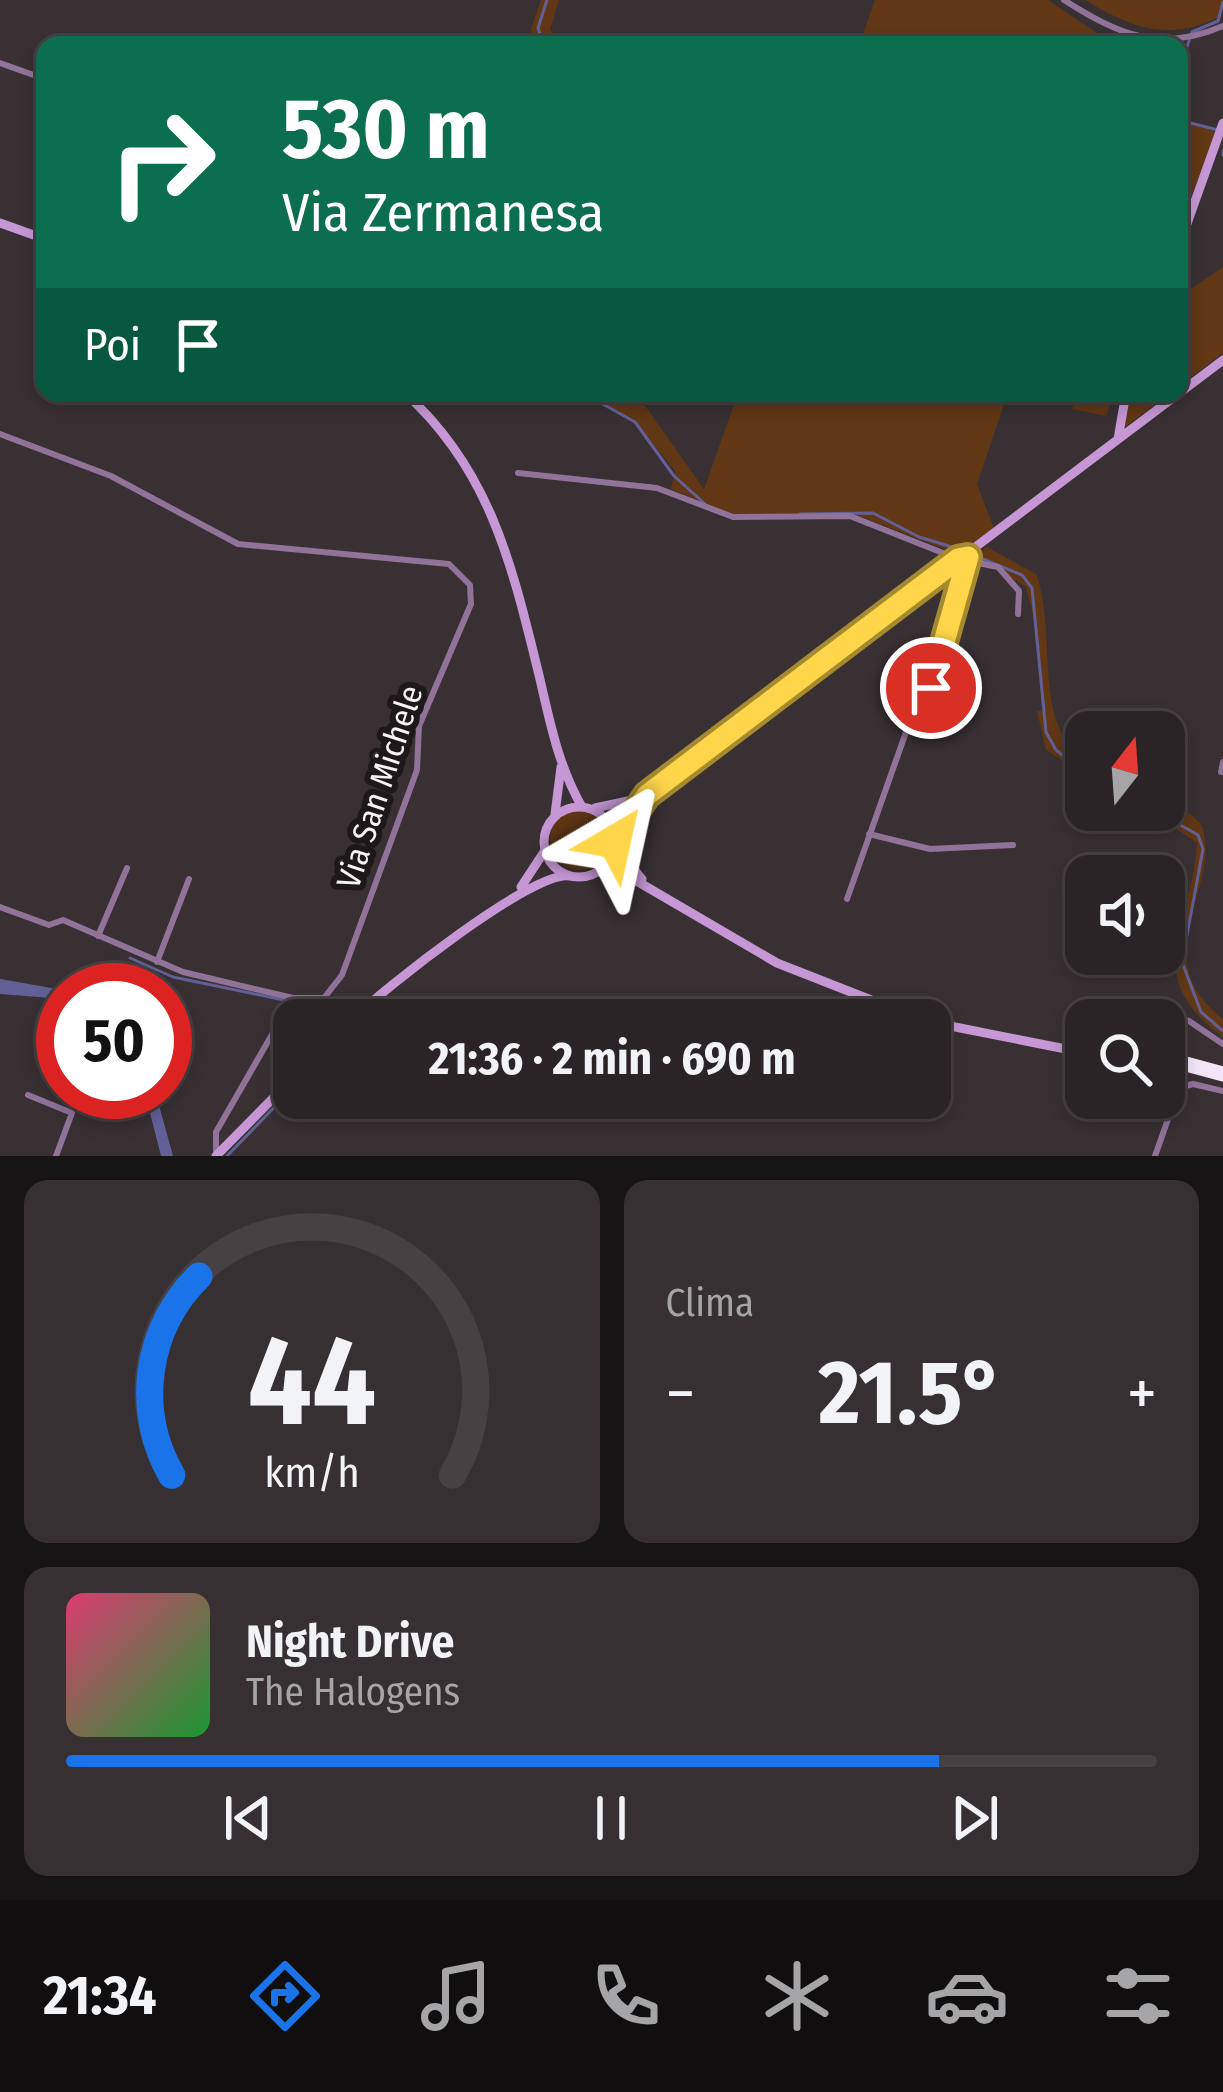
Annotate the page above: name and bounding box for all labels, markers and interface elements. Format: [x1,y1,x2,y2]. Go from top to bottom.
text: 530 m [282,79,490,180]
icon: right [84,84,240,240]
text: Via Zermanesa [282,181,604,245]
icon: arrive [165,312,231,378]
text: Poi [84,318,141,372]
pin [880,637,982,739]
icon: arrive [898,655,964,721]
street label: Via San Michele [328,680,432,894]
north arrow [1065,711,1185,831]
map controls [1065,711,1185,1119]
position arrow [552,778,678,904]
button: sound [1065,855,1185,975]
speed limit sign: 50 [36,963,192,1119]
button: search [1065,999,1185,1119]
text: 21:36 · 2 min · 690 m [428,1032,796,1086]
text: Clima [666,1280,754,1326]
text: 44 [248,1307,376,1457]
text: 21.5° [819,1339,1004,1447]
text: − [666,1354,695,1433]
text: + [1127,1354,1157,1433]
text: km/h [264,1446,360,1497]
text: Night Drive [246,1615,454,1669]
text: The Halogens [246,1669,460,1715]
icon: previous [215,1785,281,1851]
icon: pause [578,1785,644,1851]
icon: next [942,1785,1008,1851]
icon: directions [243,1954,327,2038]
icon: music [414,1954,498,2038]
icon: phone [584,1954,668,2038]
icon: climate [755,1954,839,2038]
icon: car [925,1954,1009,2038]
icon: filters [1096,1954,1180,2038]
text: 21:34 [43,1964,157,2028]

